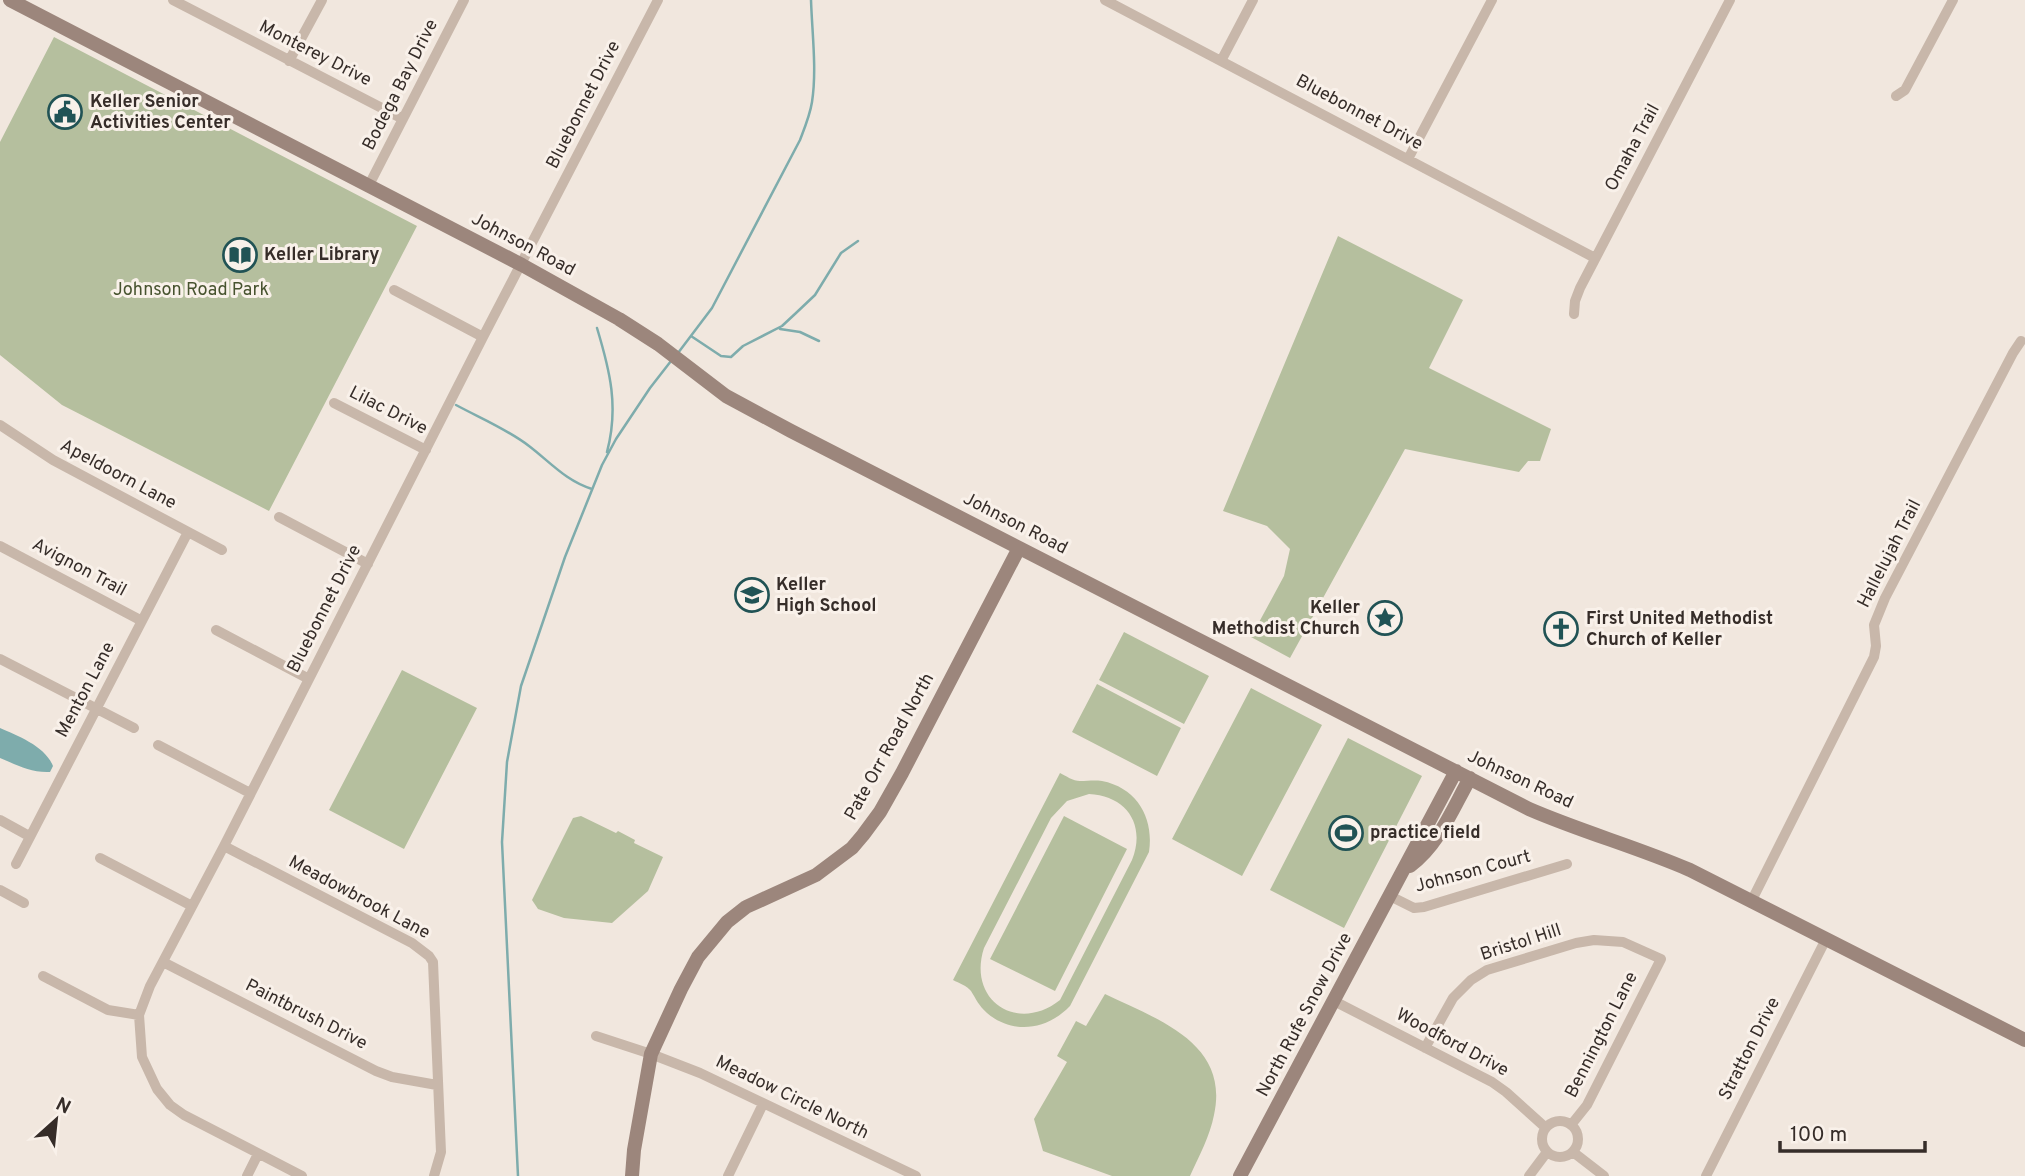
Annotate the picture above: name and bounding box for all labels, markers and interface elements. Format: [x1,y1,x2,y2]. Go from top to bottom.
street label: Monterey Drive [255,16,375,92]
street label: Bodega Bay Drive [358,16,444,154]
street label: Bluebonnet Drive [542,37,626,173]
street label: Bluebonnet Drive [1292,70,1426,156]
place label: Keller Senior Activities Center [90,91,231,135]
public building icon: Keller Senior Activities Center [46,93,84,131]
street label: Omaha Trail [1600,100,1666,196]
street label: Johnson Road [467,208,579,282]
library icon: Keller Library [221,236,259,274]
place label: Keller Library [264,244,379,267]
park label: Johnson Road Park [113,279,269,302]
street label: Lilac Drive [345,381,431,441]
street label: Apeldoorn Lane [56,435,180,515]
street label: Johnson Road [959,488,1071,560]
street label: Hallelujah Trail [1853,496,1927,612]
street label: Avignon Trail [28,534,130,602]
street label: Bluebonnet Drive [283,541,367,677]
place label: Keller High School [776,574,877,618]
school or university icon: Keller High School [733,576,771,614]
place label: Keller Methodist Church [1212,597,1360,641]
place icon: Keller Methodist Church [1366,599,1404,637]
place label: First United Methodist Church of Keller [1586,608,1773,652]
church icon: First United Methodist Church of Keller [1542,610,1580,648]
street label: Menton Lane [51,638,121,742]
street label: Pate Orr Road North [840,669,940,825]
street label: Johnson Road [1463,745,1577,815]
sports icon: practice field [1327,814,1365,852]
place label: practice field [1370,822,1481,845]
street label: Johnson Court [1413,845,1533,899]
street label: Meadowbrook Lane [284,851,434,945]
street label: Bristol Hill [1478,919,1564,967]
street label: North Rufe Snow Drive [1252,929,1358,1101]
street label: Bennington Lane [1560,968,1644,1102]
street label: Paintbrush Drive [241,974,371,1056]
street label: Stratton Drive [1714,994,1786,1104]
street label: Woodford Drive [1392,1004,1512,1082]
street label: Meadow Circle North [712,1051,872,1145]
north arrow [21,1085,91,1155]
text: N [51,1093,74,1120]
scale bar [1780,1110,1925,1154]
text: 100 m [1790,1122,1847,1149]

